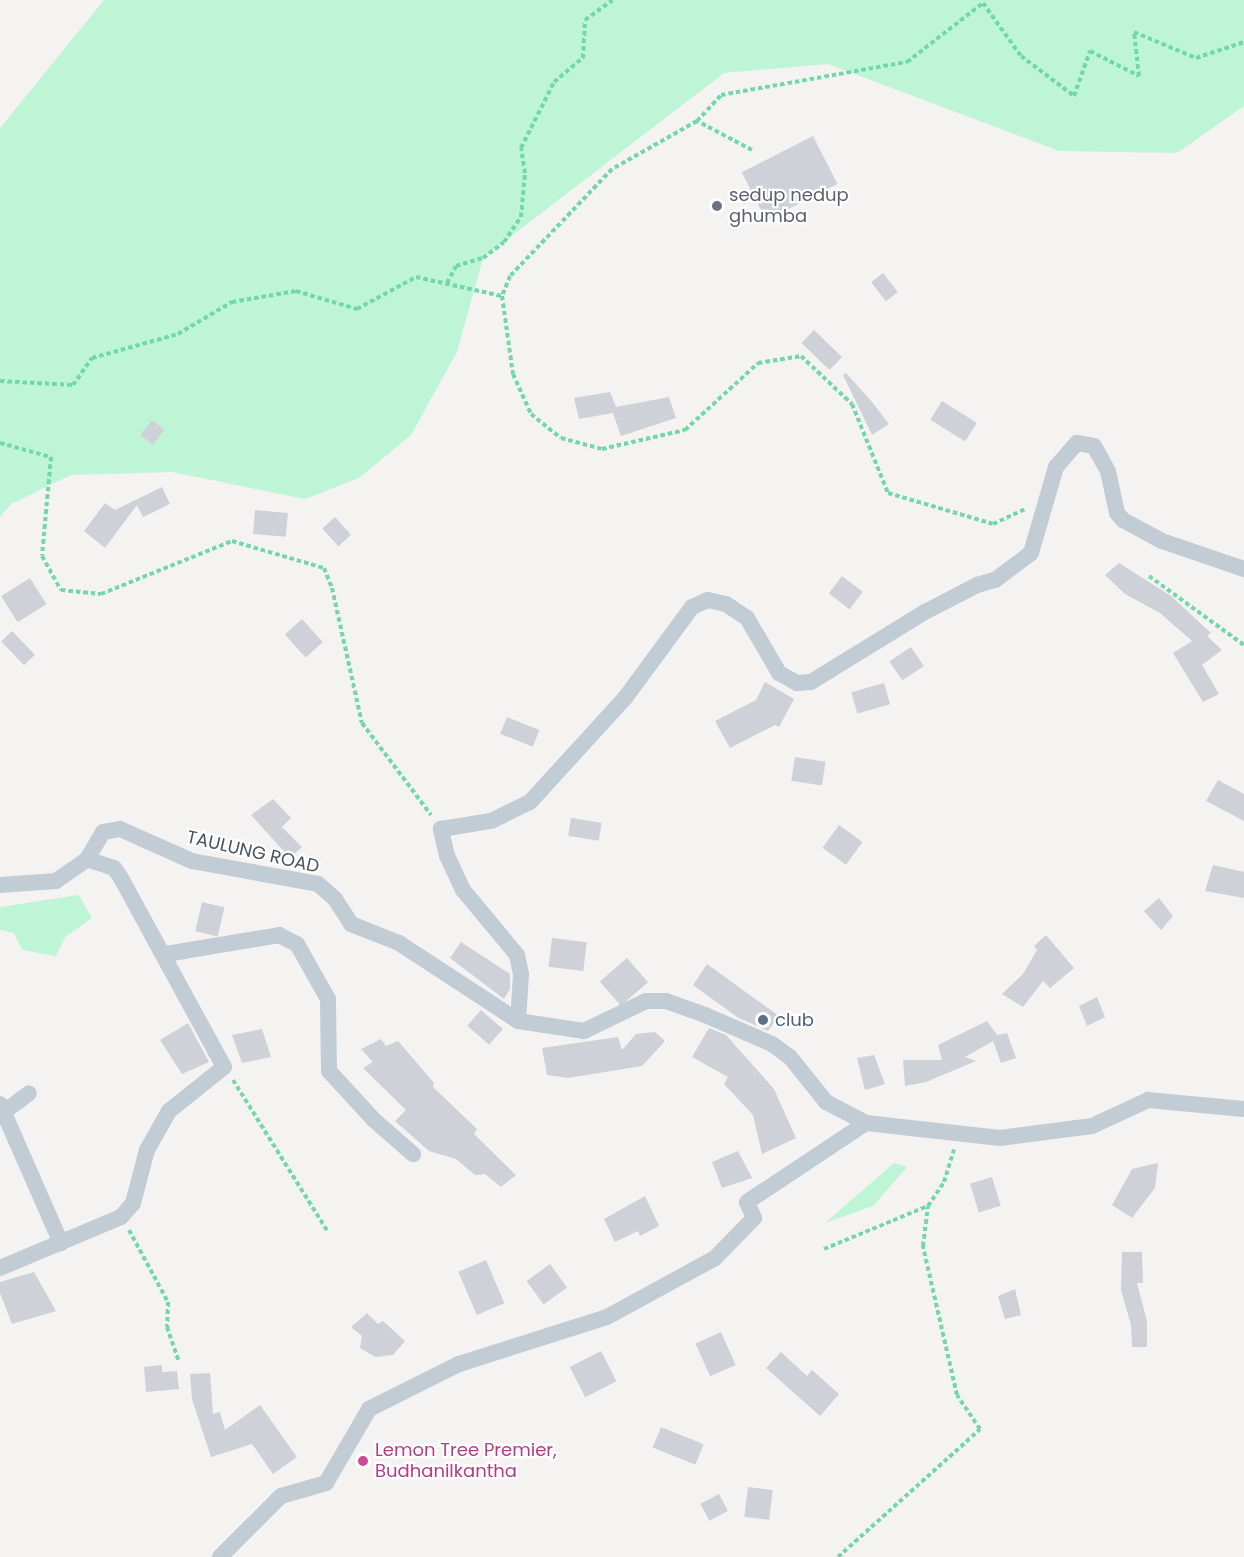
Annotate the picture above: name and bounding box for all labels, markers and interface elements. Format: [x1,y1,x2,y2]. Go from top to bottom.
place label: sedup nedup ghumba [729,185,849,228]
marker: sedup nedup ghumba [710,199,724,213]
street label: TAULUNG ROAD [185,826,321,878]
place label: club [775,1009,814,1031]
marker: club [756,1013,770,1027]
place label: Lemon Tree Premier, Budhanilkantha [375,1440,557,1482]
marker: Lemon Tree Premier, Budhanilkantha [356,1454,370,1468]

